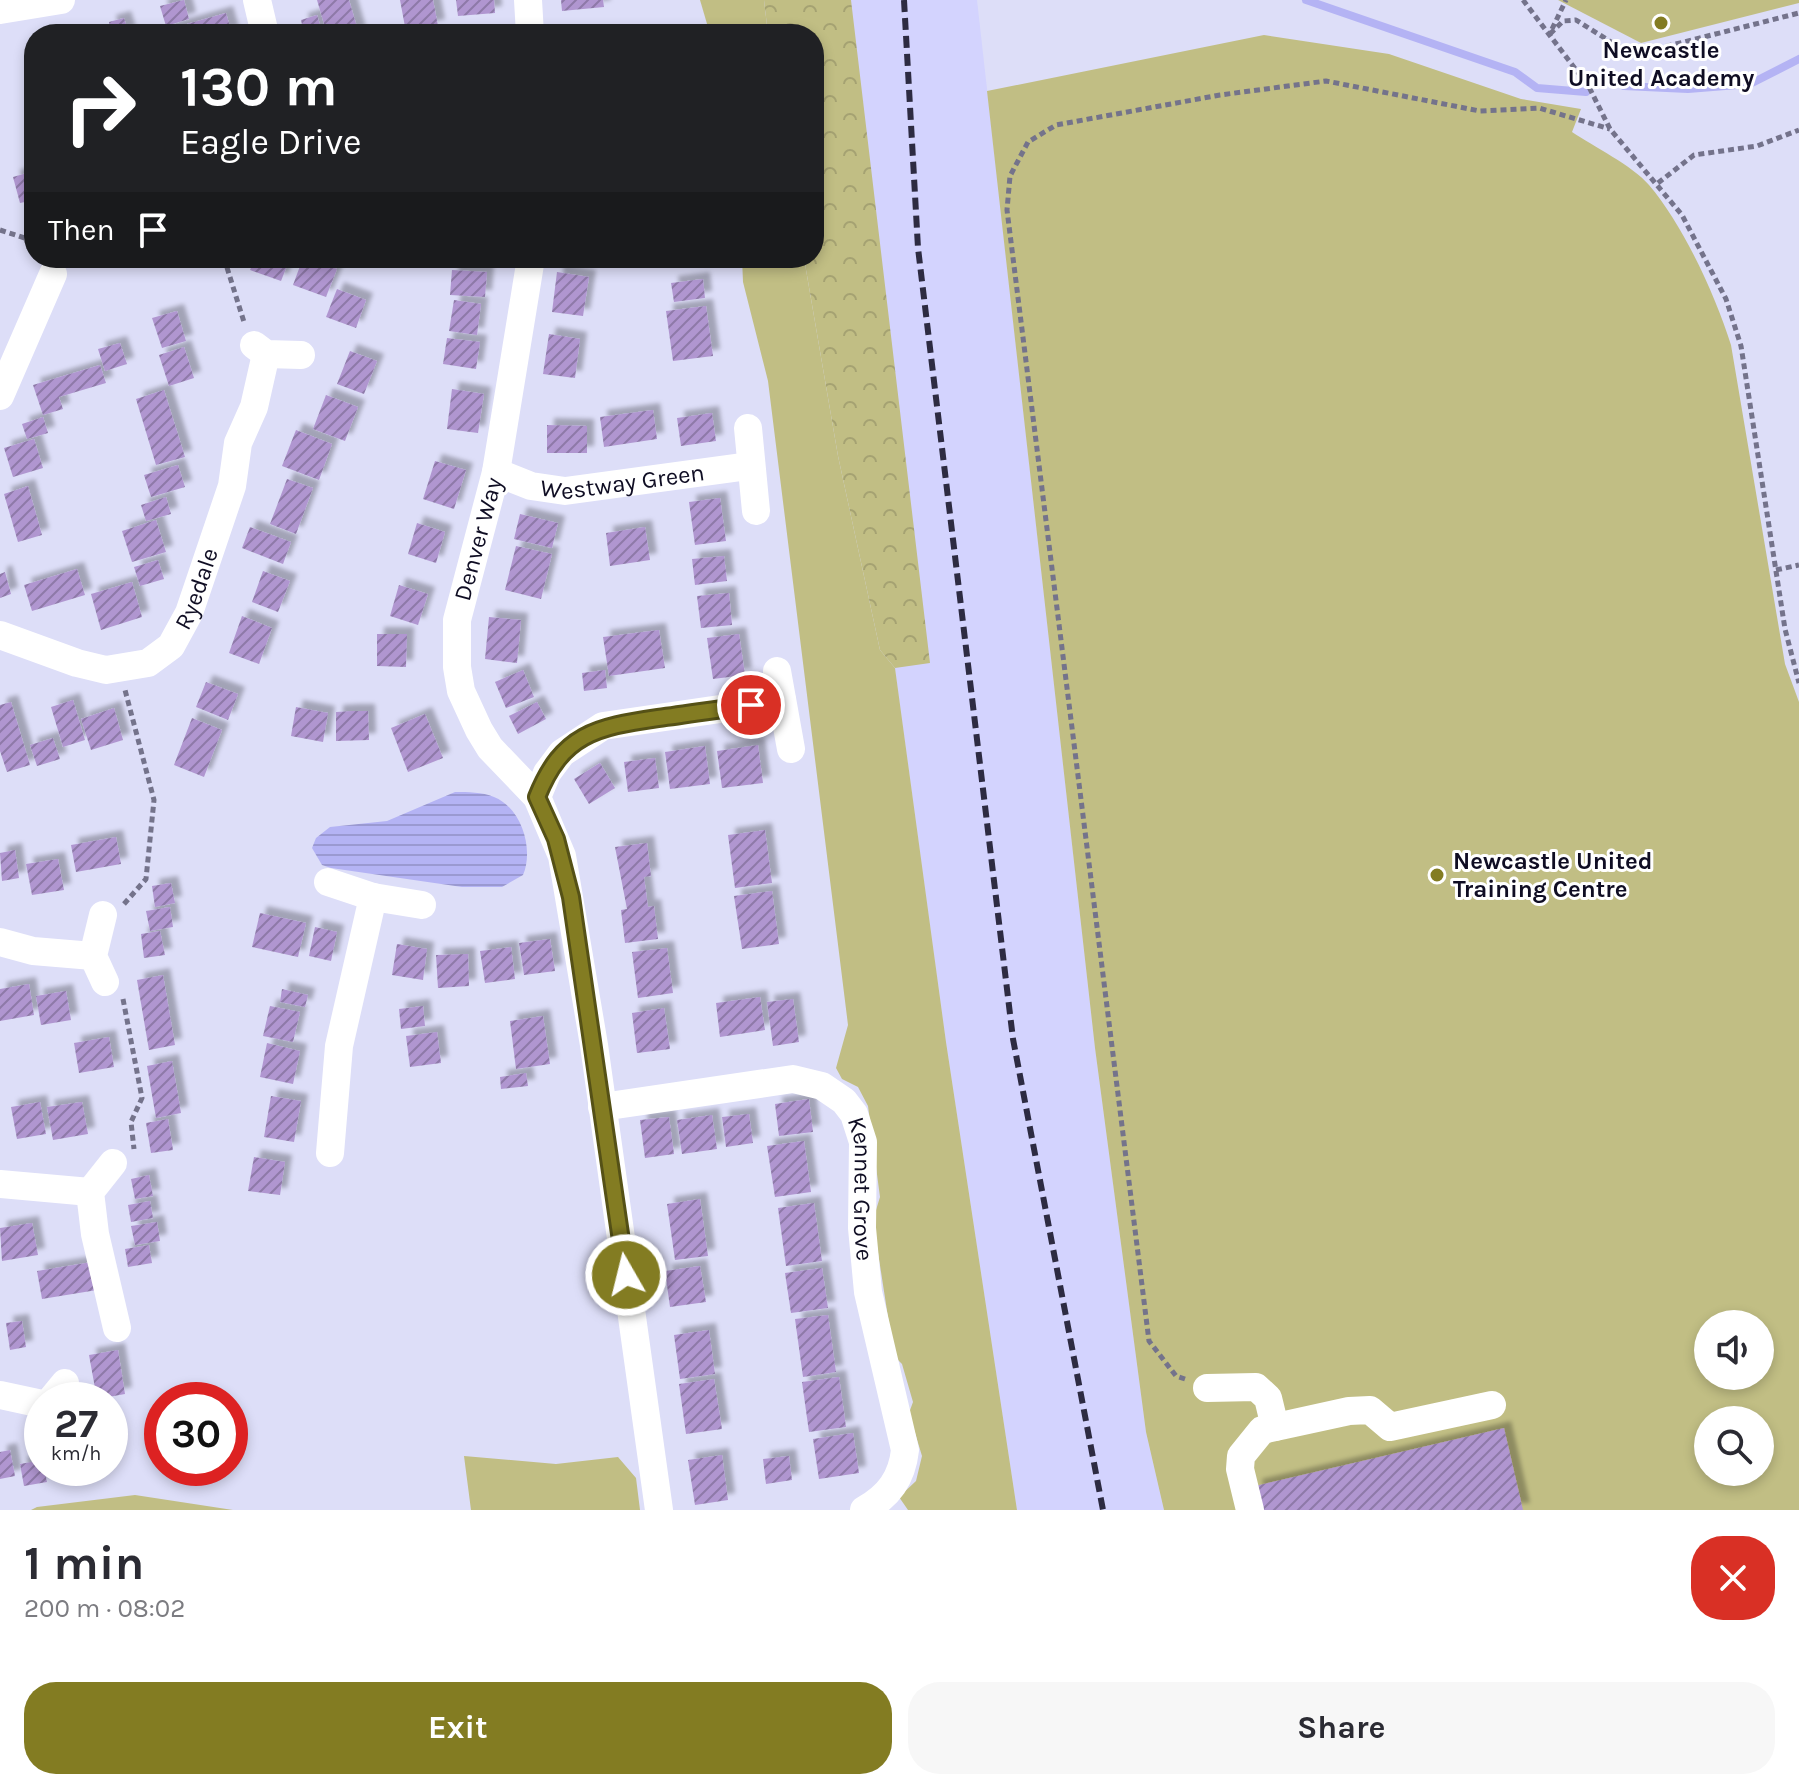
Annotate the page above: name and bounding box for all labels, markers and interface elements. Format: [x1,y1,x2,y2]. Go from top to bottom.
marker: Newcastle United Academy [1652,14,1670,32]
place label: Newcastle United Academy [1568,36,1754,92]
text: 130 m [180,54,338,119]
icon: right [48,56,152,160]
text: Eagle Drive [180,121,362,163]
icon: arrive [131,208,175,252]
text: Then [48,212,115,248]
street label: Westway Green [538,458,706,505]
street label: Denver Way [448,474,508,604]
street label: Ryedale [169,544,224,635]
pin [717,671,785,739]
icon: arrive [729,683,773,727]
place label: Newcastle United Training Centre [1453,847,1652,903]
marker: Newcastle United Training Centre [1428,866,1446,884]
street label: Kennet Grove [842,1113,879,1262]
position arrow [584,1233,668,1317]
map controls [1694,1310,1774,1486]
button: sound [1694,1310,1774,1390]
speed limit sign: 30 [144,1382,248,1486]
text: 27 [54,1400,98,1447]
button: search [1694,1406,1774,1486]
text: km/h [51,1442,101,1465]
text: 1 min [24,1535,144,1591]
button: close [1691,1536,1775,1620]
text: 200 m · 08:02 [24,1593,185,1624]
button: Exit [24,1682,892,1774]
button: Share [908,1682,1775,1774]

